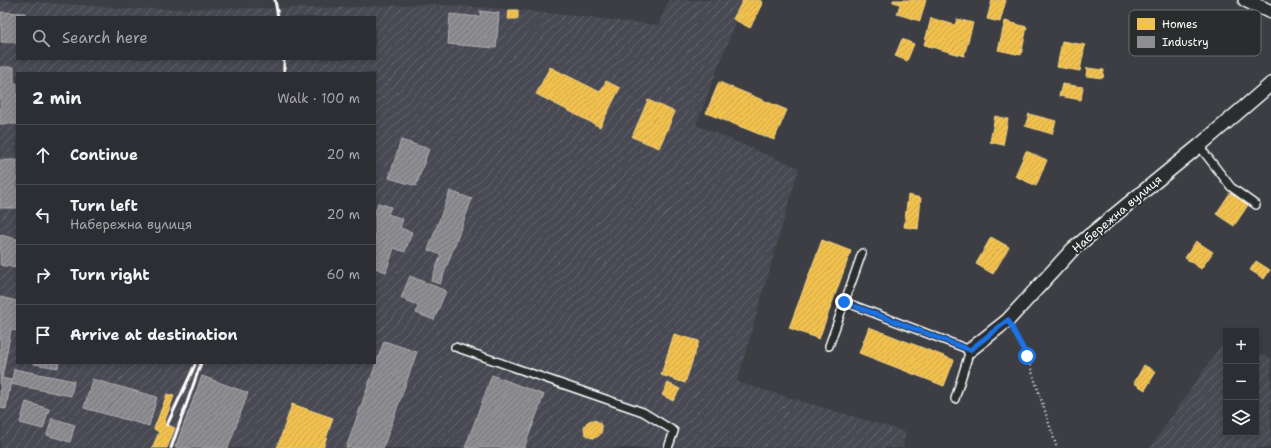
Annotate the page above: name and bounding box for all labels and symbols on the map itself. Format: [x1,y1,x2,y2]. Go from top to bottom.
legend [1129,10,1261,56]
text: Homes [1162,17,1198,32]
text: Industry [1162,35,1209,50]
street label: Набережна вулиця [1069,172,1165,256]
route end [835,293,853,311]
route start [1018,347,1036,365]

